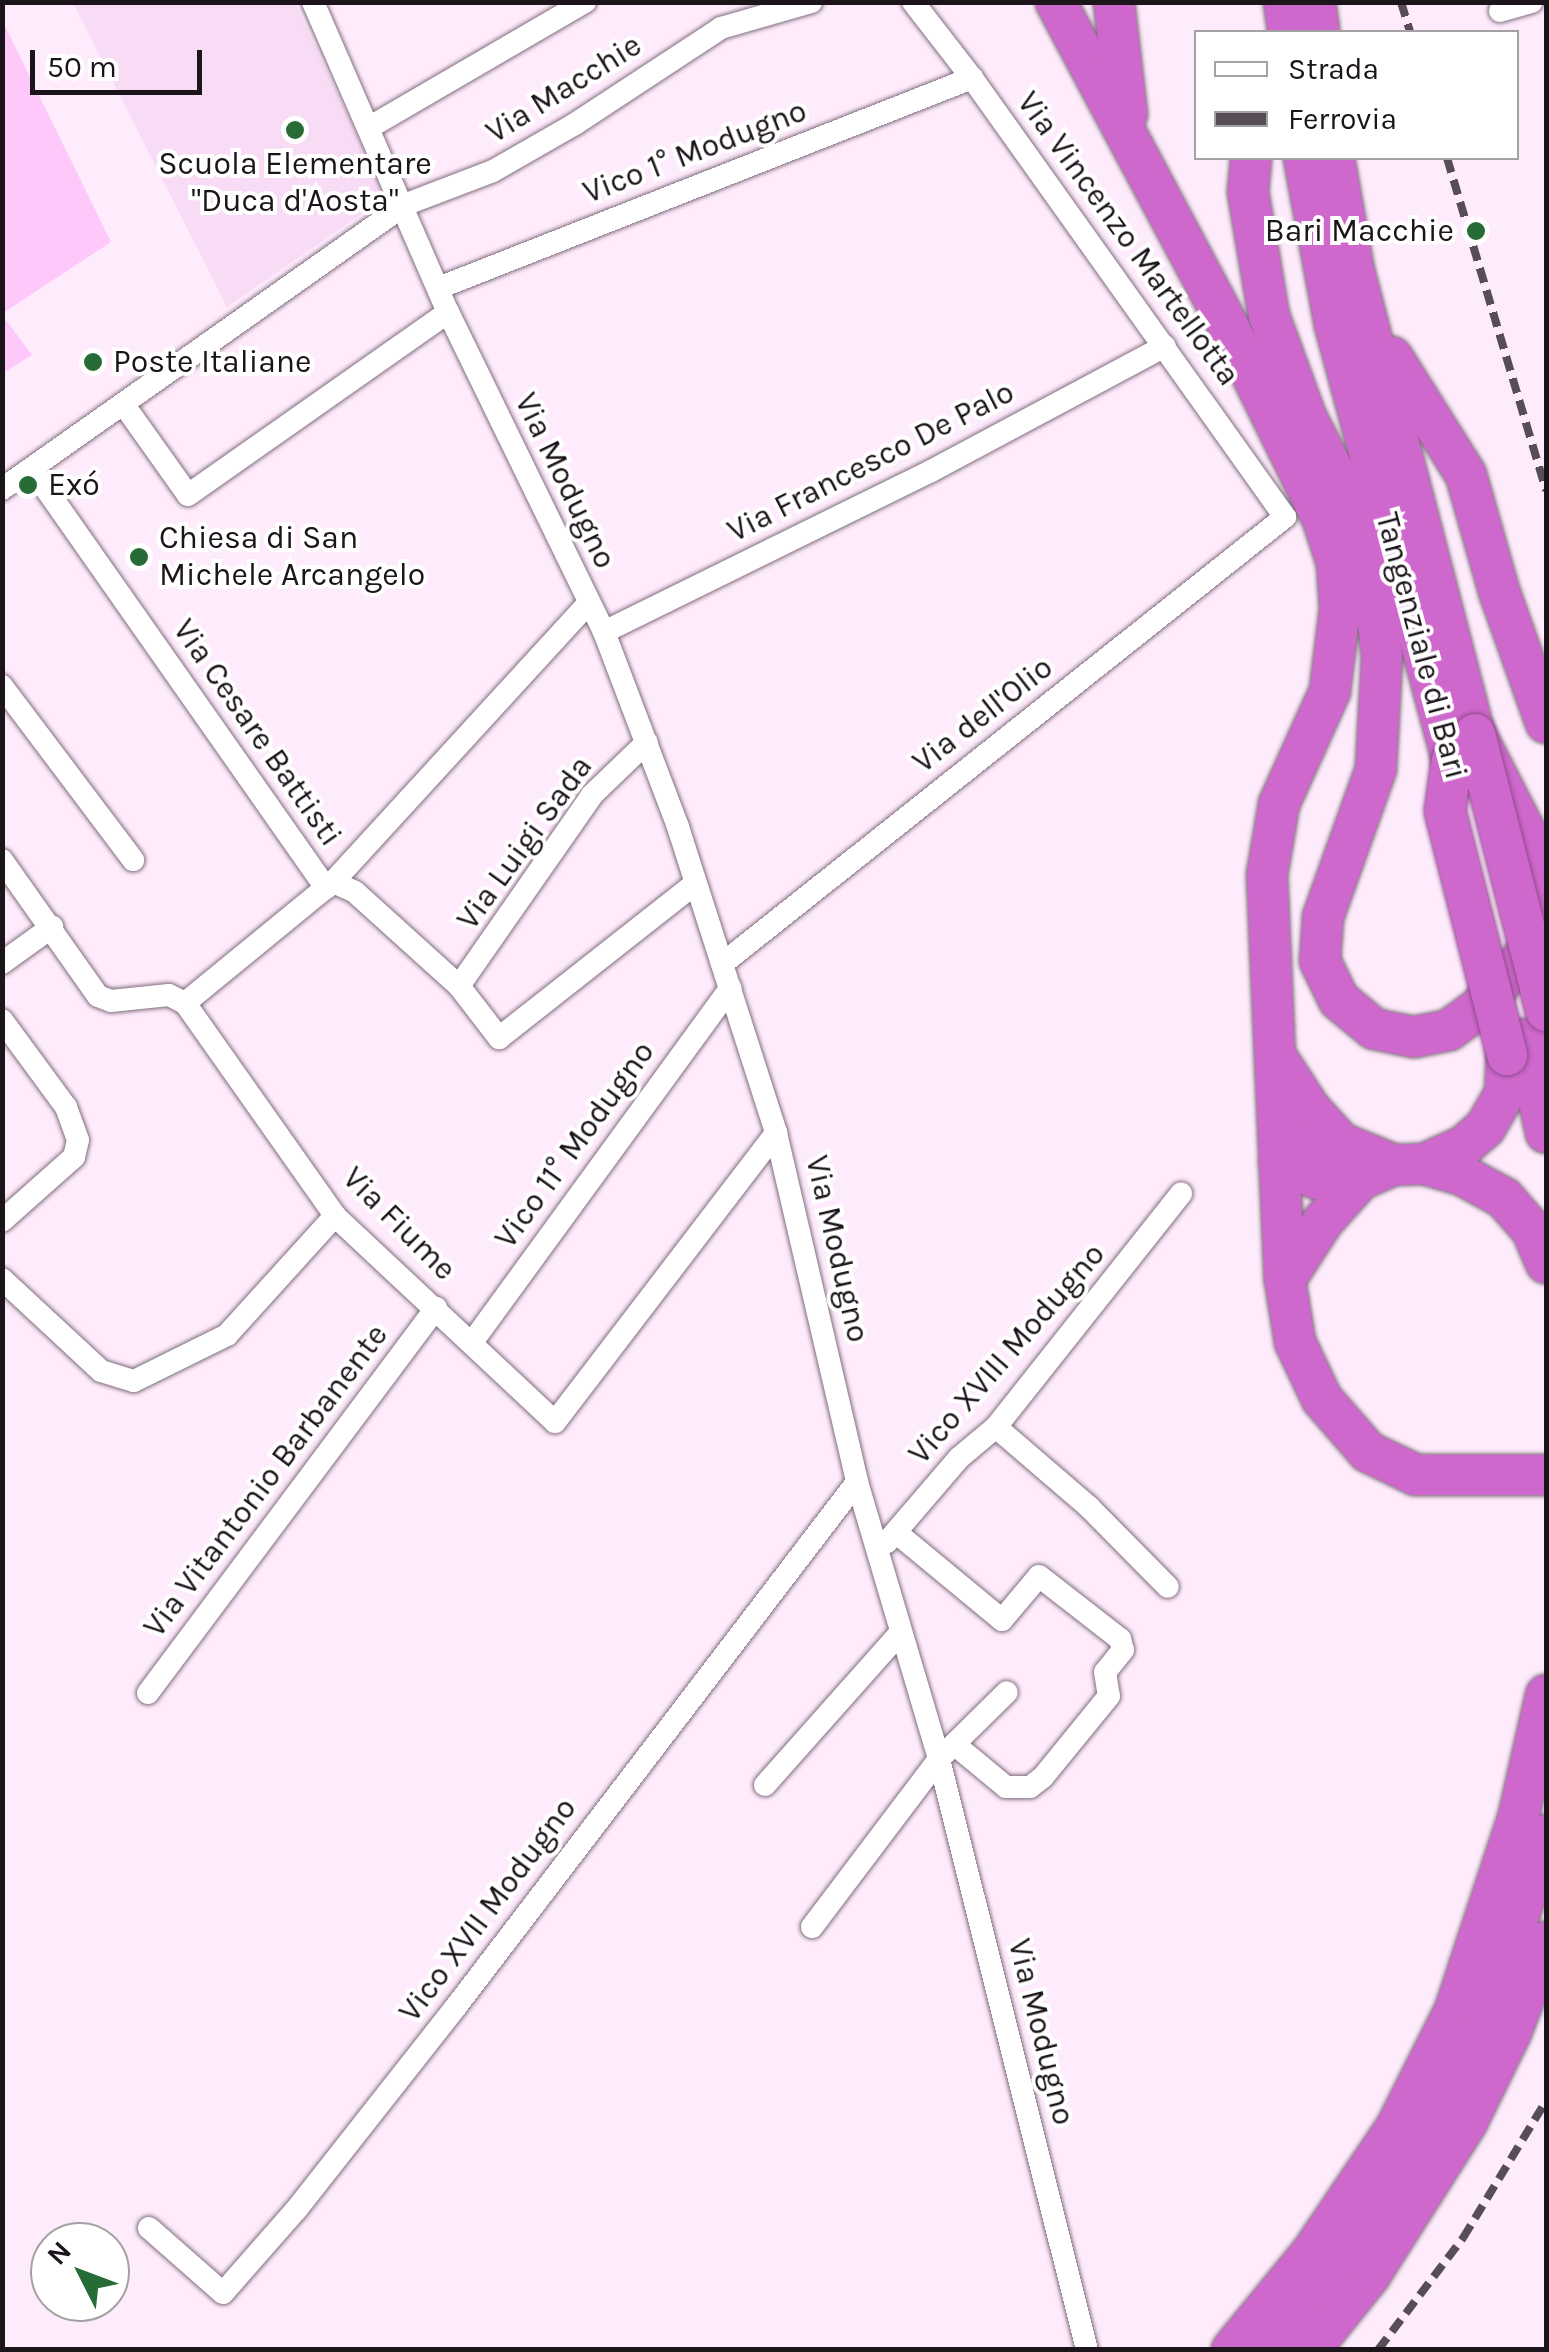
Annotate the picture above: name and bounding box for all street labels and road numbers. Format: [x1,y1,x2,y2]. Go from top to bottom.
street label: Via Macchie [479,26,649,152]
street label: Via Vincenzo Martellotta [1008,85,1248,393]
street label: Vico 1° Modugno [578,92,812,212]
street label: Via Francesco De Palo [721,373,1021,551]
street label: Via Modugno [506,387,624,575]
street label: Tangenziale di Bari [1367,509,1475,783]
street label: Via Cesare Battisti [164,612,350,854]
street label: Via dell'Olio [905,648,1061,782]
street label: Via Luigi Sada [449,749,601,937]
street label: Vico 11° Modugno [487,1034,663,1256]
street label: Via Modugno [797,1152,877,1346]
street label: Via Fiume [334,1159,464,1289]
street label: Vico XVIII Modugno [901,1236,1113,1472]
street label: Via Vitantonio Barbanente [136,1317,396,1645]
street label: Vico XVII Modugno [391,1790,585,2030]
street label: Via Modugno [999,1935,1083,2129]

